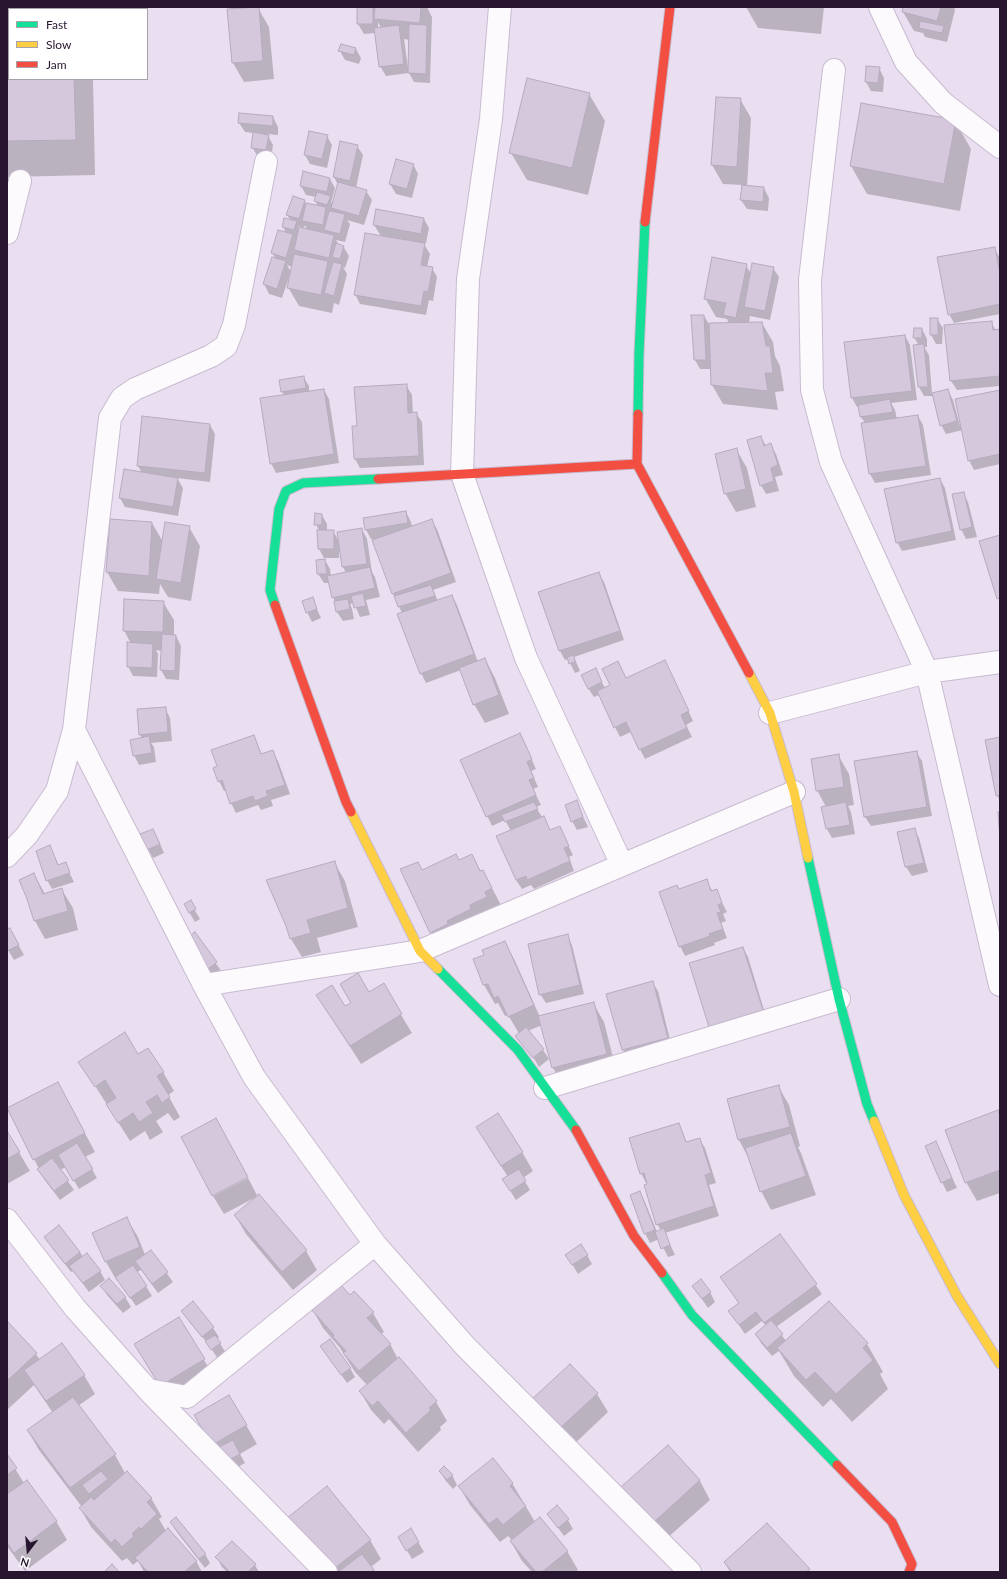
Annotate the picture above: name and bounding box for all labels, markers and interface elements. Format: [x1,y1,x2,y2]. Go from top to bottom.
legend [8,8,148,80]
text: Fast [46,17,67,32]
text: Slow [46,37,71,52]
text: Jam [46,57,67,72]
north arrow [8,1531,48,1571]
text: N [19,1556,30,1570]

